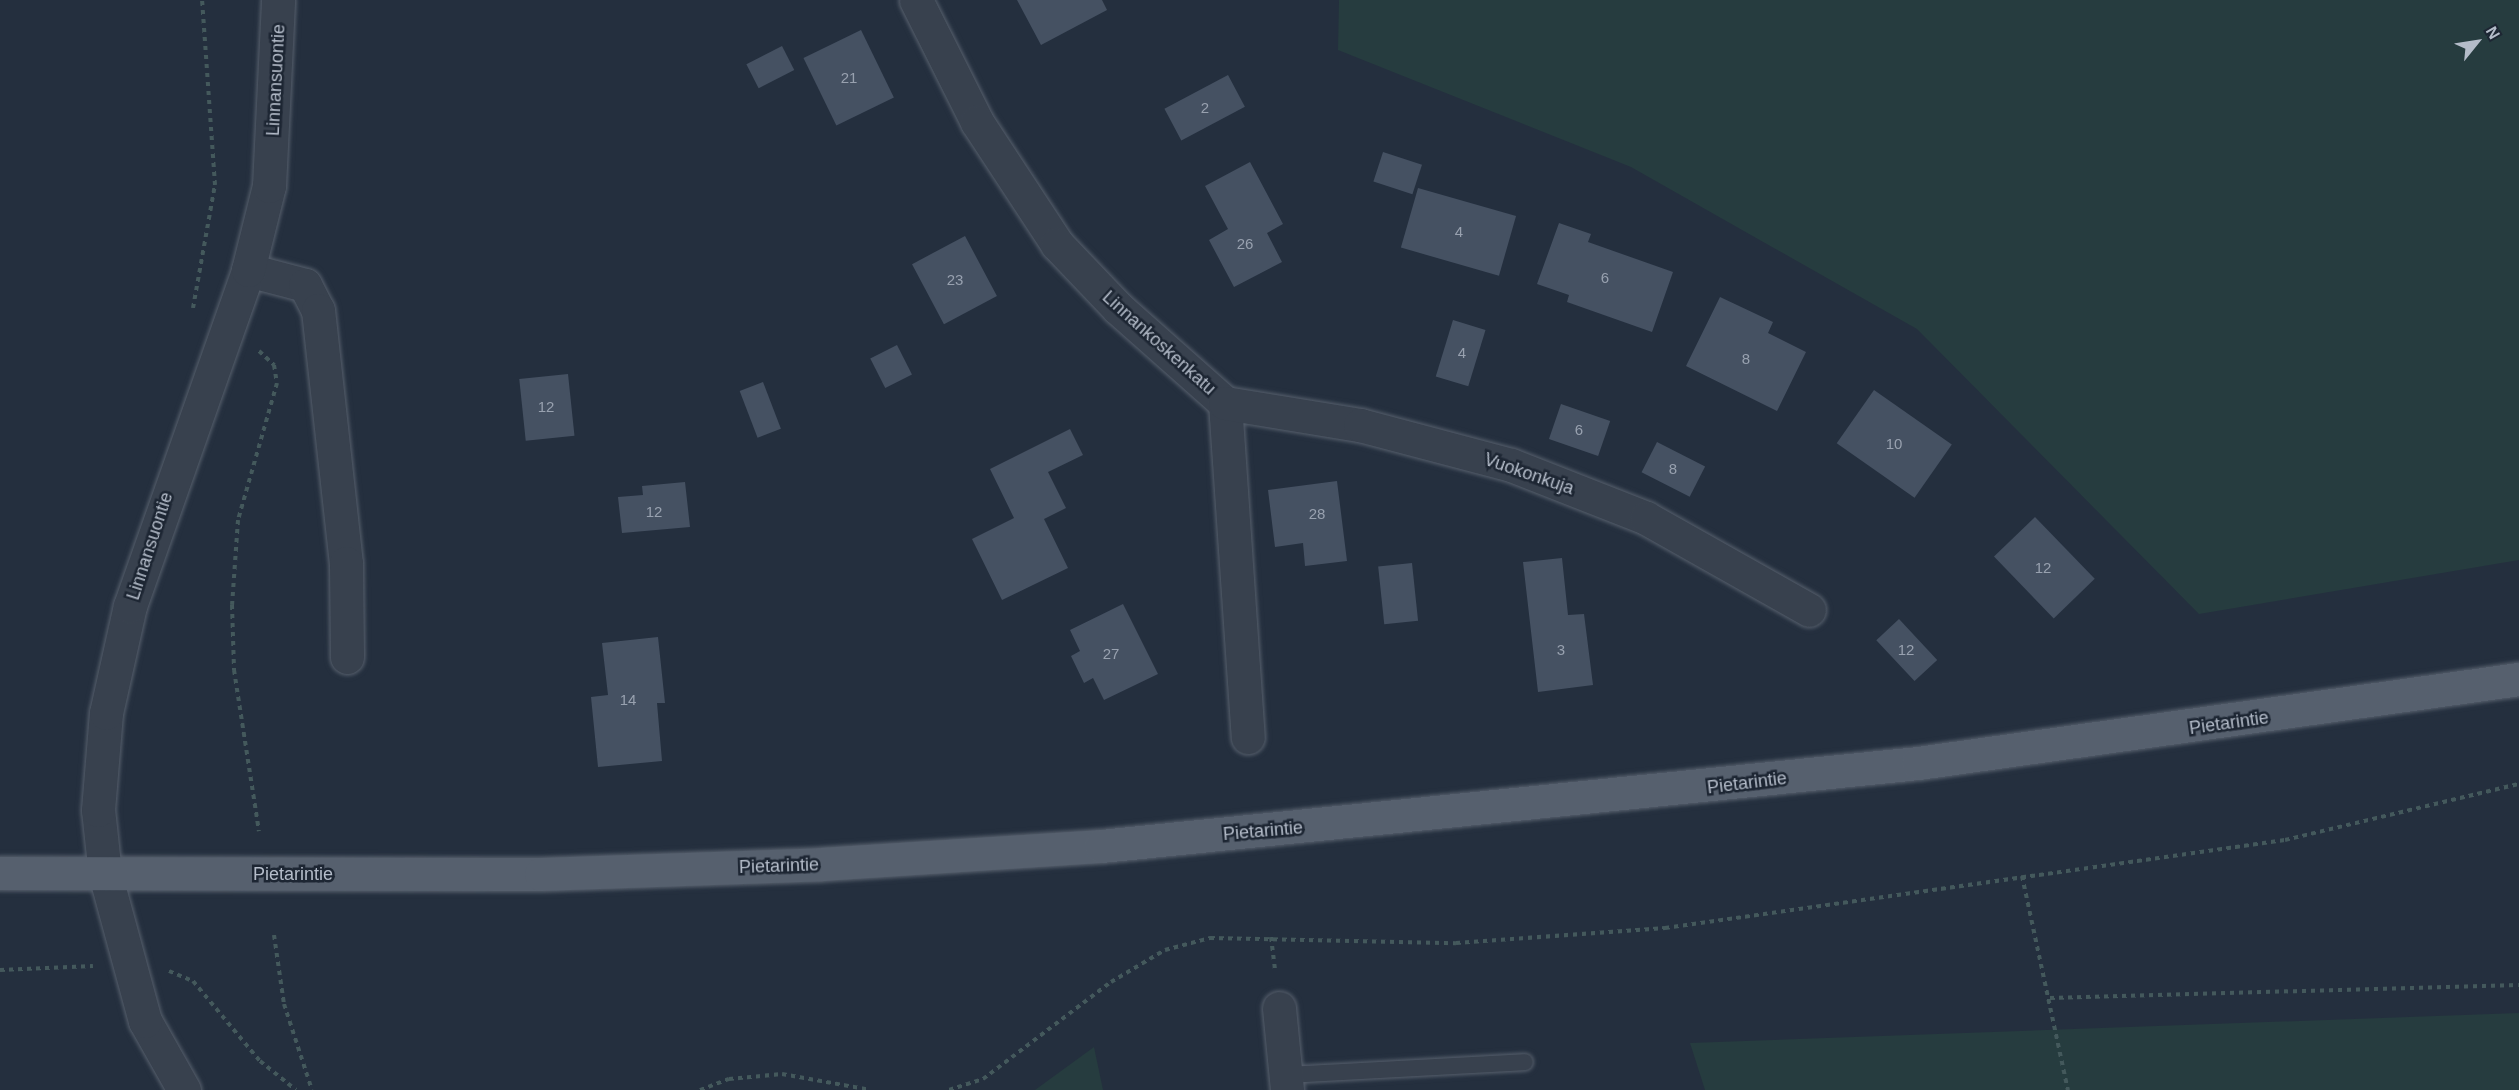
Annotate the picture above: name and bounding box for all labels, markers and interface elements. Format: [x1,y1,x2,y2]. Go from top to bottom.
north arrow [2447,12,2507,72]
street label: Linnansuontie [262,23,290,137]
text: N [2483,23,2503,42]
house number: 21 [841,69,857,87]
house number: 2 [1201,99,1209,117]
house number: 4 [1455,223,1463,241]
house number: 26 [1237,235,1253,253]
house number: 6 [1601,269,1609,287]
house number: 23 [947,271,963,289]
street label: Linnankoskenkatu [1098,286,1220,400]
house number: 4 [1458,344,1466,362]
house number: 8 [1742,350,1750,368]
house number: 12 [538,398,554,416]
house number: 6 [1575,421,1583,439]
house number: 10 [1886,435,1902,453]
street label: Vuokonkuja [1481,449,1577,499]
house number: 8 [1669,460,1677,478]
street label: Linnansuontie [122,489,178,603]
house number: 12 [646,503,662,521]
house number: 28 [1309,505,1325,523]
house number: 12 [2035,559,2051,577]
house number: 3 [1557,641,1565,659]
house number: 12 [1898,641,1914,659]
house number: 27 [1103,645,1119,663]
house number: 14 [620,691,636,709]
street label: Pietarintie [2188,707,2270,739]
street label: Pietarintie [1706,767,1788,799]
street label: Pietarintie [1222,817,1304,845]
street label: Pietarintie [739,854,819,878]
street label: Pietarintie [253,863,333,885]

